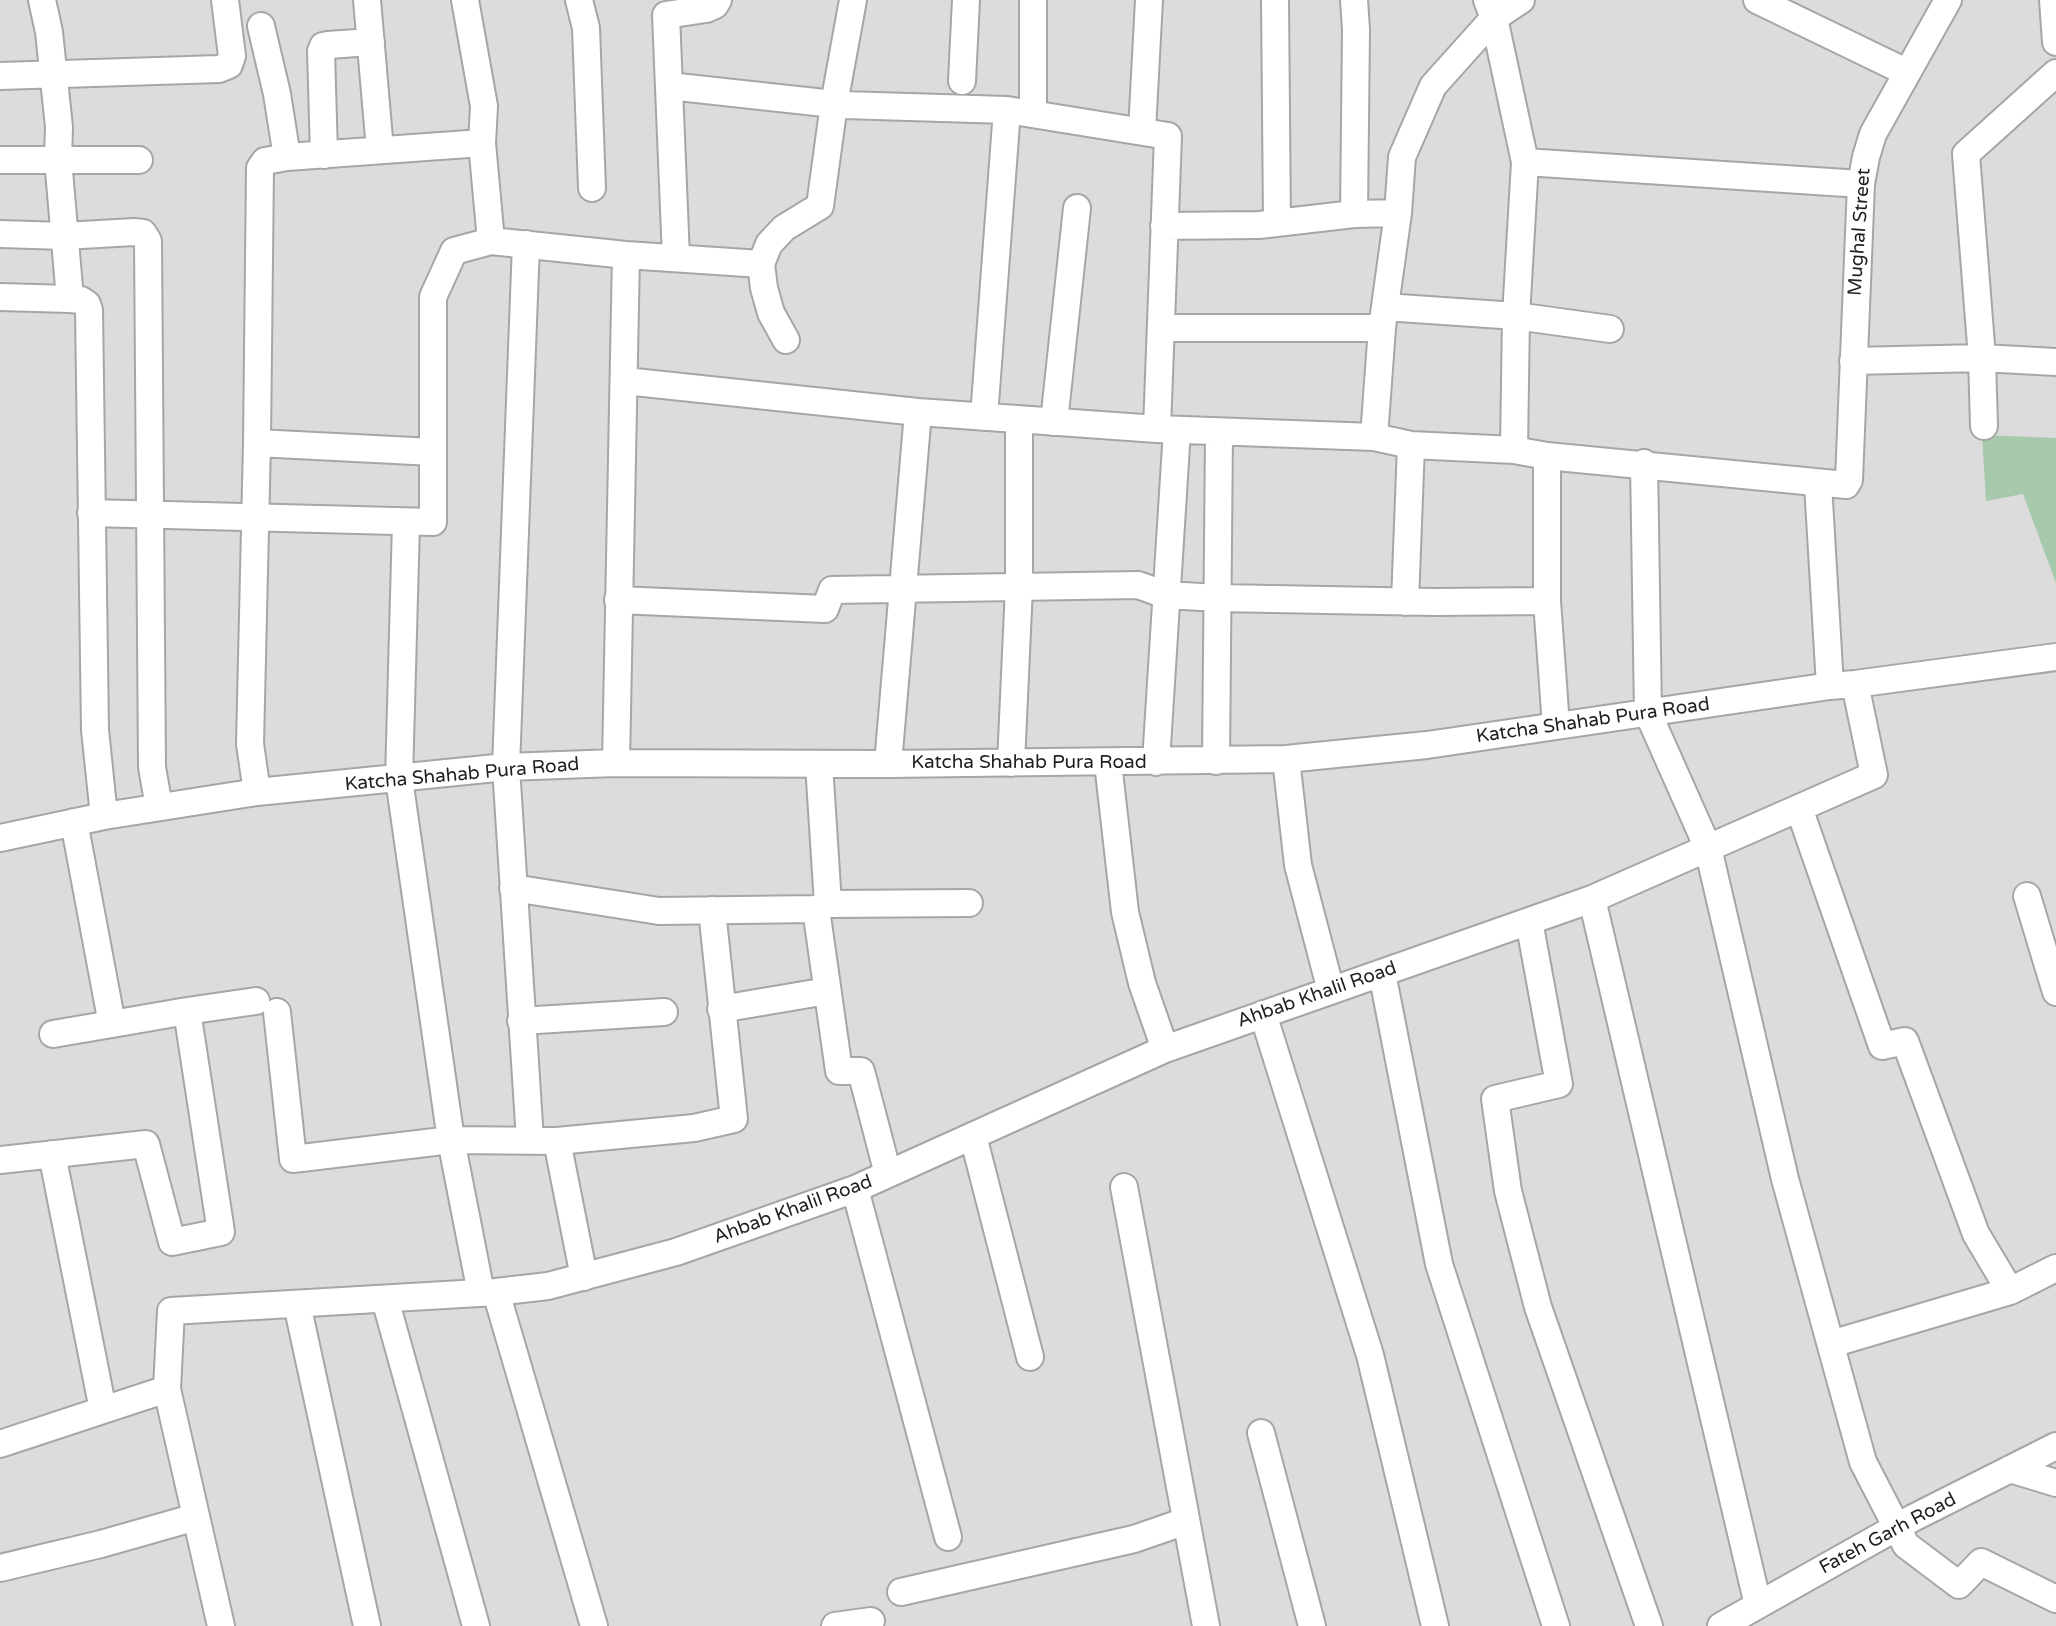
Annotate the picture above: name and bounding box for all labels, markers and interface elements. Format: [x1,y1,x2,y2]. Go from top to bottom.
street label: Mughal Street [1844,167,1876,297]
street label: Katcha Shahab Pura Road [1475,693,1711,749]
street label: Katcha Shahab Pura Road [911,752,1147,774]
street label: Katcha Shahab Pura Road [344,753,580,797]
street label: Ahbab Khalil Road [1234,957,1400,1033]
street label: Ahbab Khalil Road [711,1171,875,1249]
street label: Fateh Garh Road [1816,1488,1960,1580]

